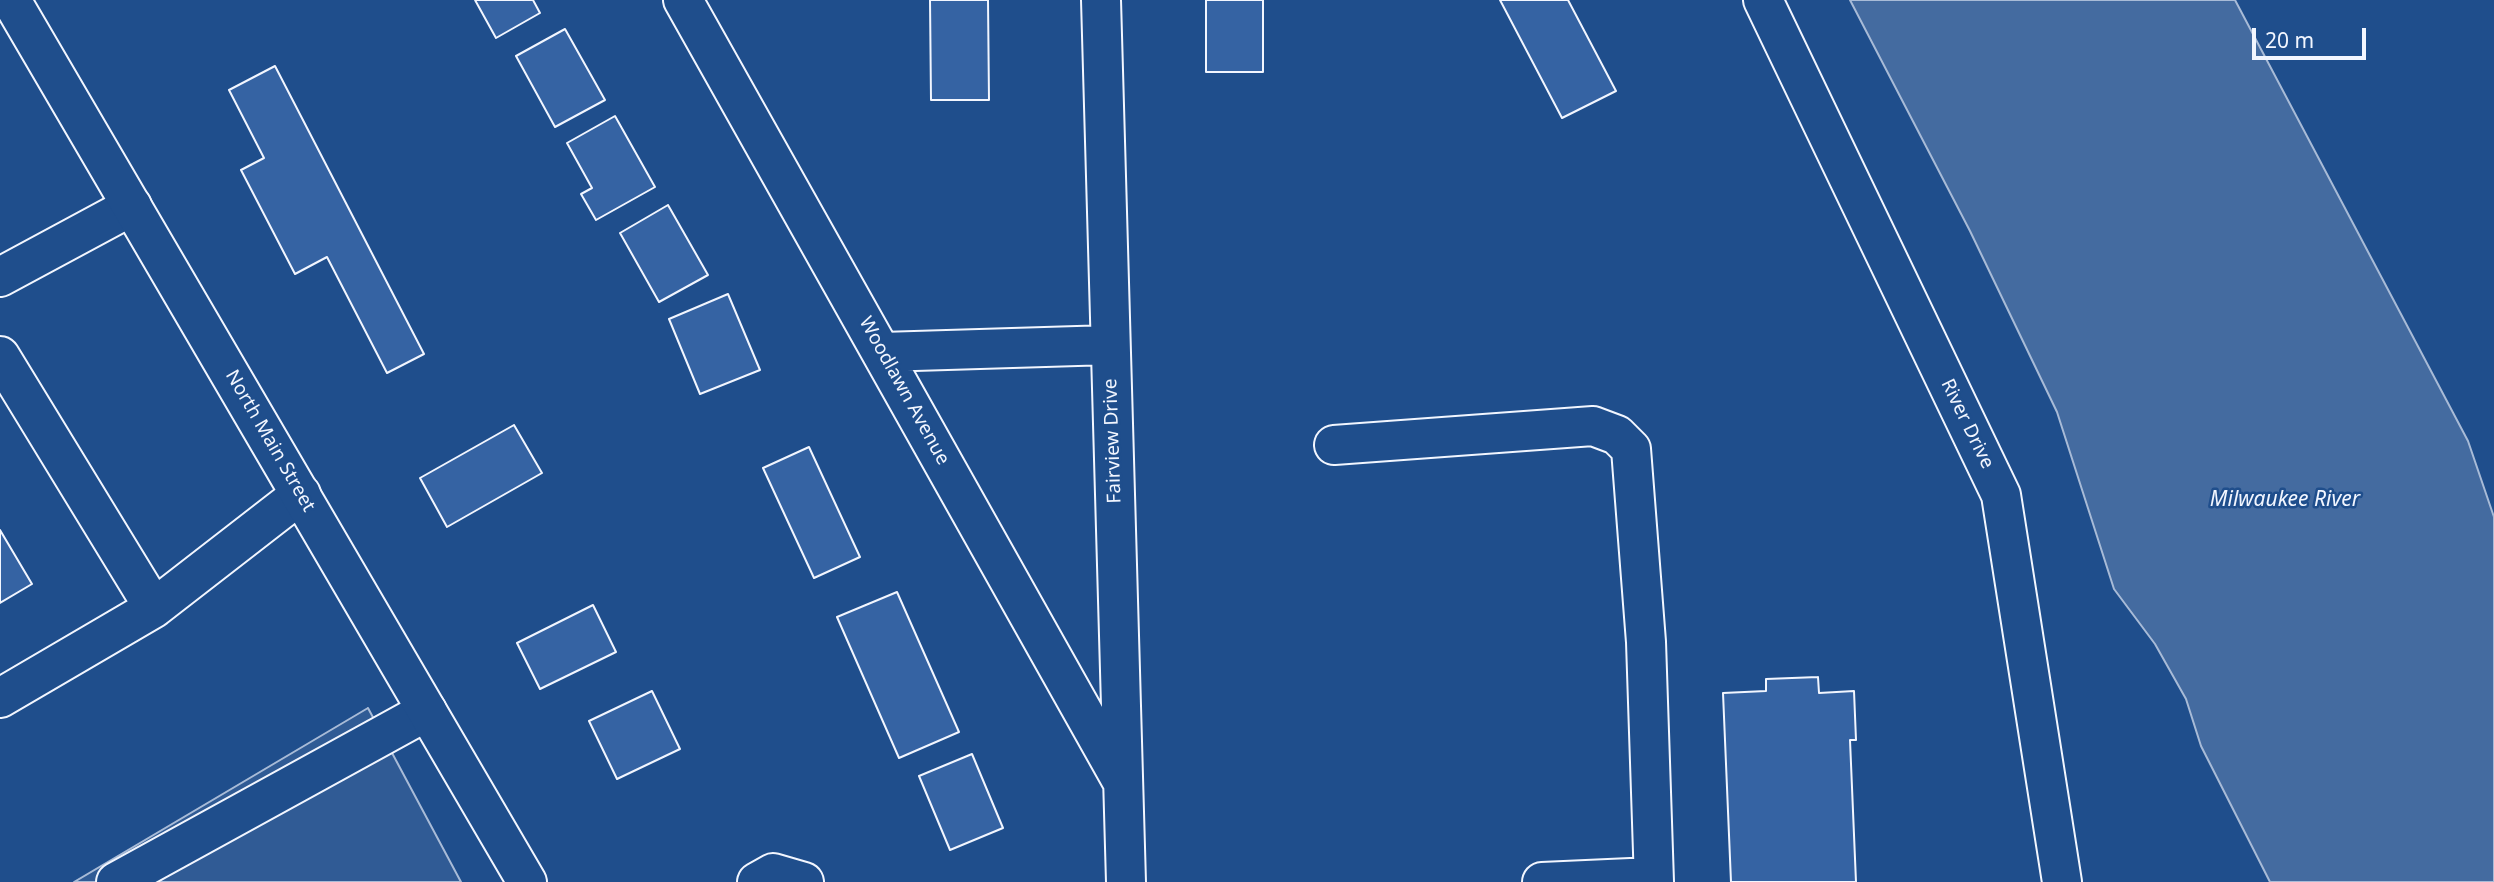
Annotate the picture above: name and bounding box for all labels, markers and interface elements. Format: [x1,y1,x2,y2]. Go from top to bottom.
scale bar [2256,14,2370,58]
text: 20 m [2265,26,2314,54]
street label: Woodlawn Avenue [854,313,954,469]
street label: North Main Street [220,366,320,516]
street label: River Drive [1936,375,1998,473]
street label: Fairview Drive [1099,378,1127,504]
water label: Milwaukee River [2210,487,2360,513]

